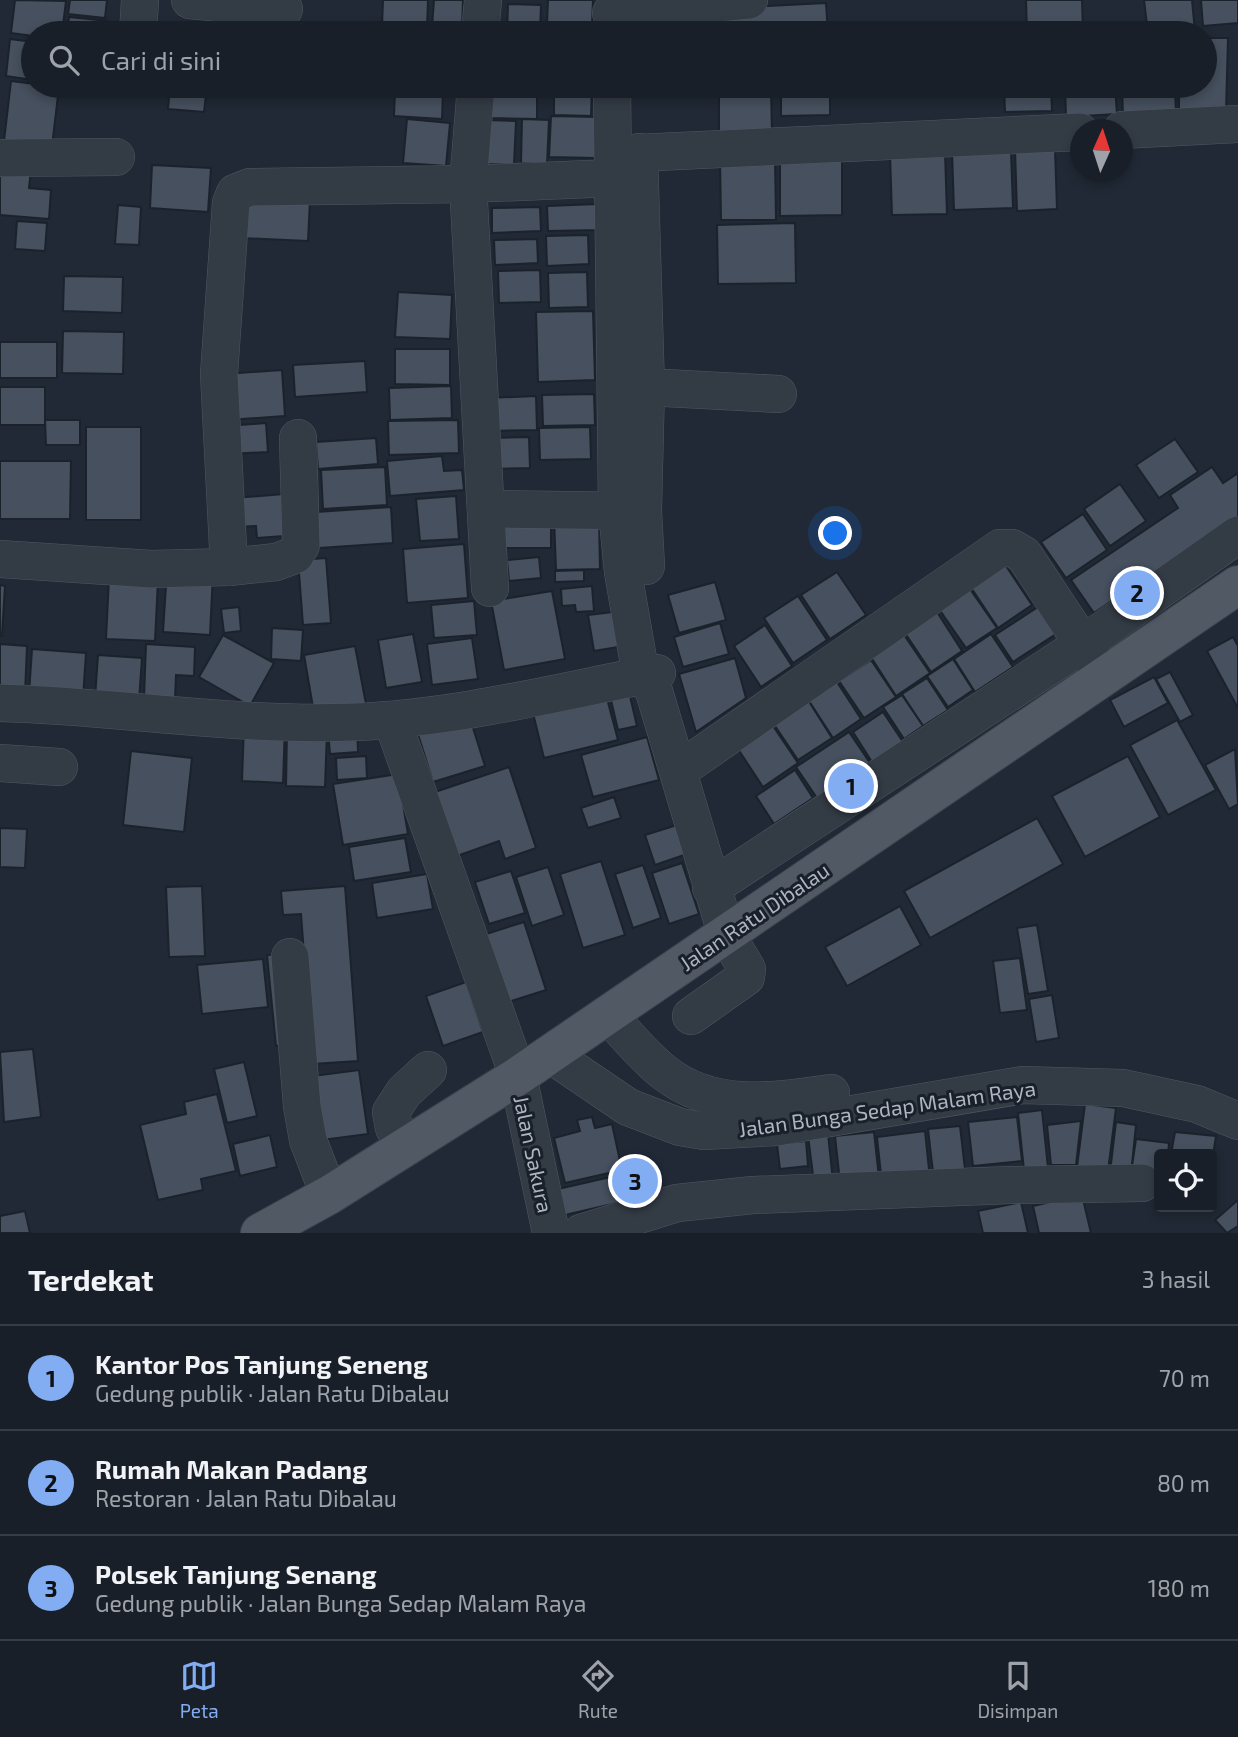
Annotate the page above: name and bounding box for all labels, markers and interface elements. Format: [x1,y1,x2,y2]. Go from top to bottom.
search box [21,21,1217,98]
icon: search [45,41,83,79]
text: Cari di sini [101,44,221,75]
north arrow [1070,119,1133,182]
your location [818,516,852,550]
pin: 2 [1114,567,1160,619]
pin: 1 [828,760,874,812]
street label: Jalan Ratu Dibalau [675,857,833,975]
street label: Jalan Bunga Sedap Malam Raya [737,1075,1037,1141]
street label: Jalan Sakura [509,1093,559,1215]
map controls [1154,1149,1217,1212]
button: locate [1154,1149,1217,1212]
pin: 3 [612,1155,658,1207]
text: Terdekat [28,1261,154,1297]
text: 3 hasil [1142,1265,1210,1293]
text: Kantor Pos Tanjung Seneng [95,1348,428,1379]
text: 1 [46,1364,56,1392]
text: 70 m [1159,1364,1210,1392]
text: Gedung publik · Jalan Ratu Dibalau [95,1379,450,1407]
text: Rumah Makan Padang [95,1453,367,1484]
text: 2 [44,1469,58,1497]
text: 80 m [1157,1469,1210,1497]
text: Restoran · Jalan Ratu Dibalau [95,1484,397,1512]
text: Polsek Tanjung Senang [95,1558,377,1589]
text: 3 [44,1574,58,1602]
text: 180 m [1148,1574,1210,1602]
text: Gedung publik · Jalan Bunga Sedap Malam Raya [95,1589,586,1617]
tab: Peta [180,1657,219,1722]
tab: Rute [578,1657,618,1722]
tab: Disimpan [977,1657,1058,1722]

